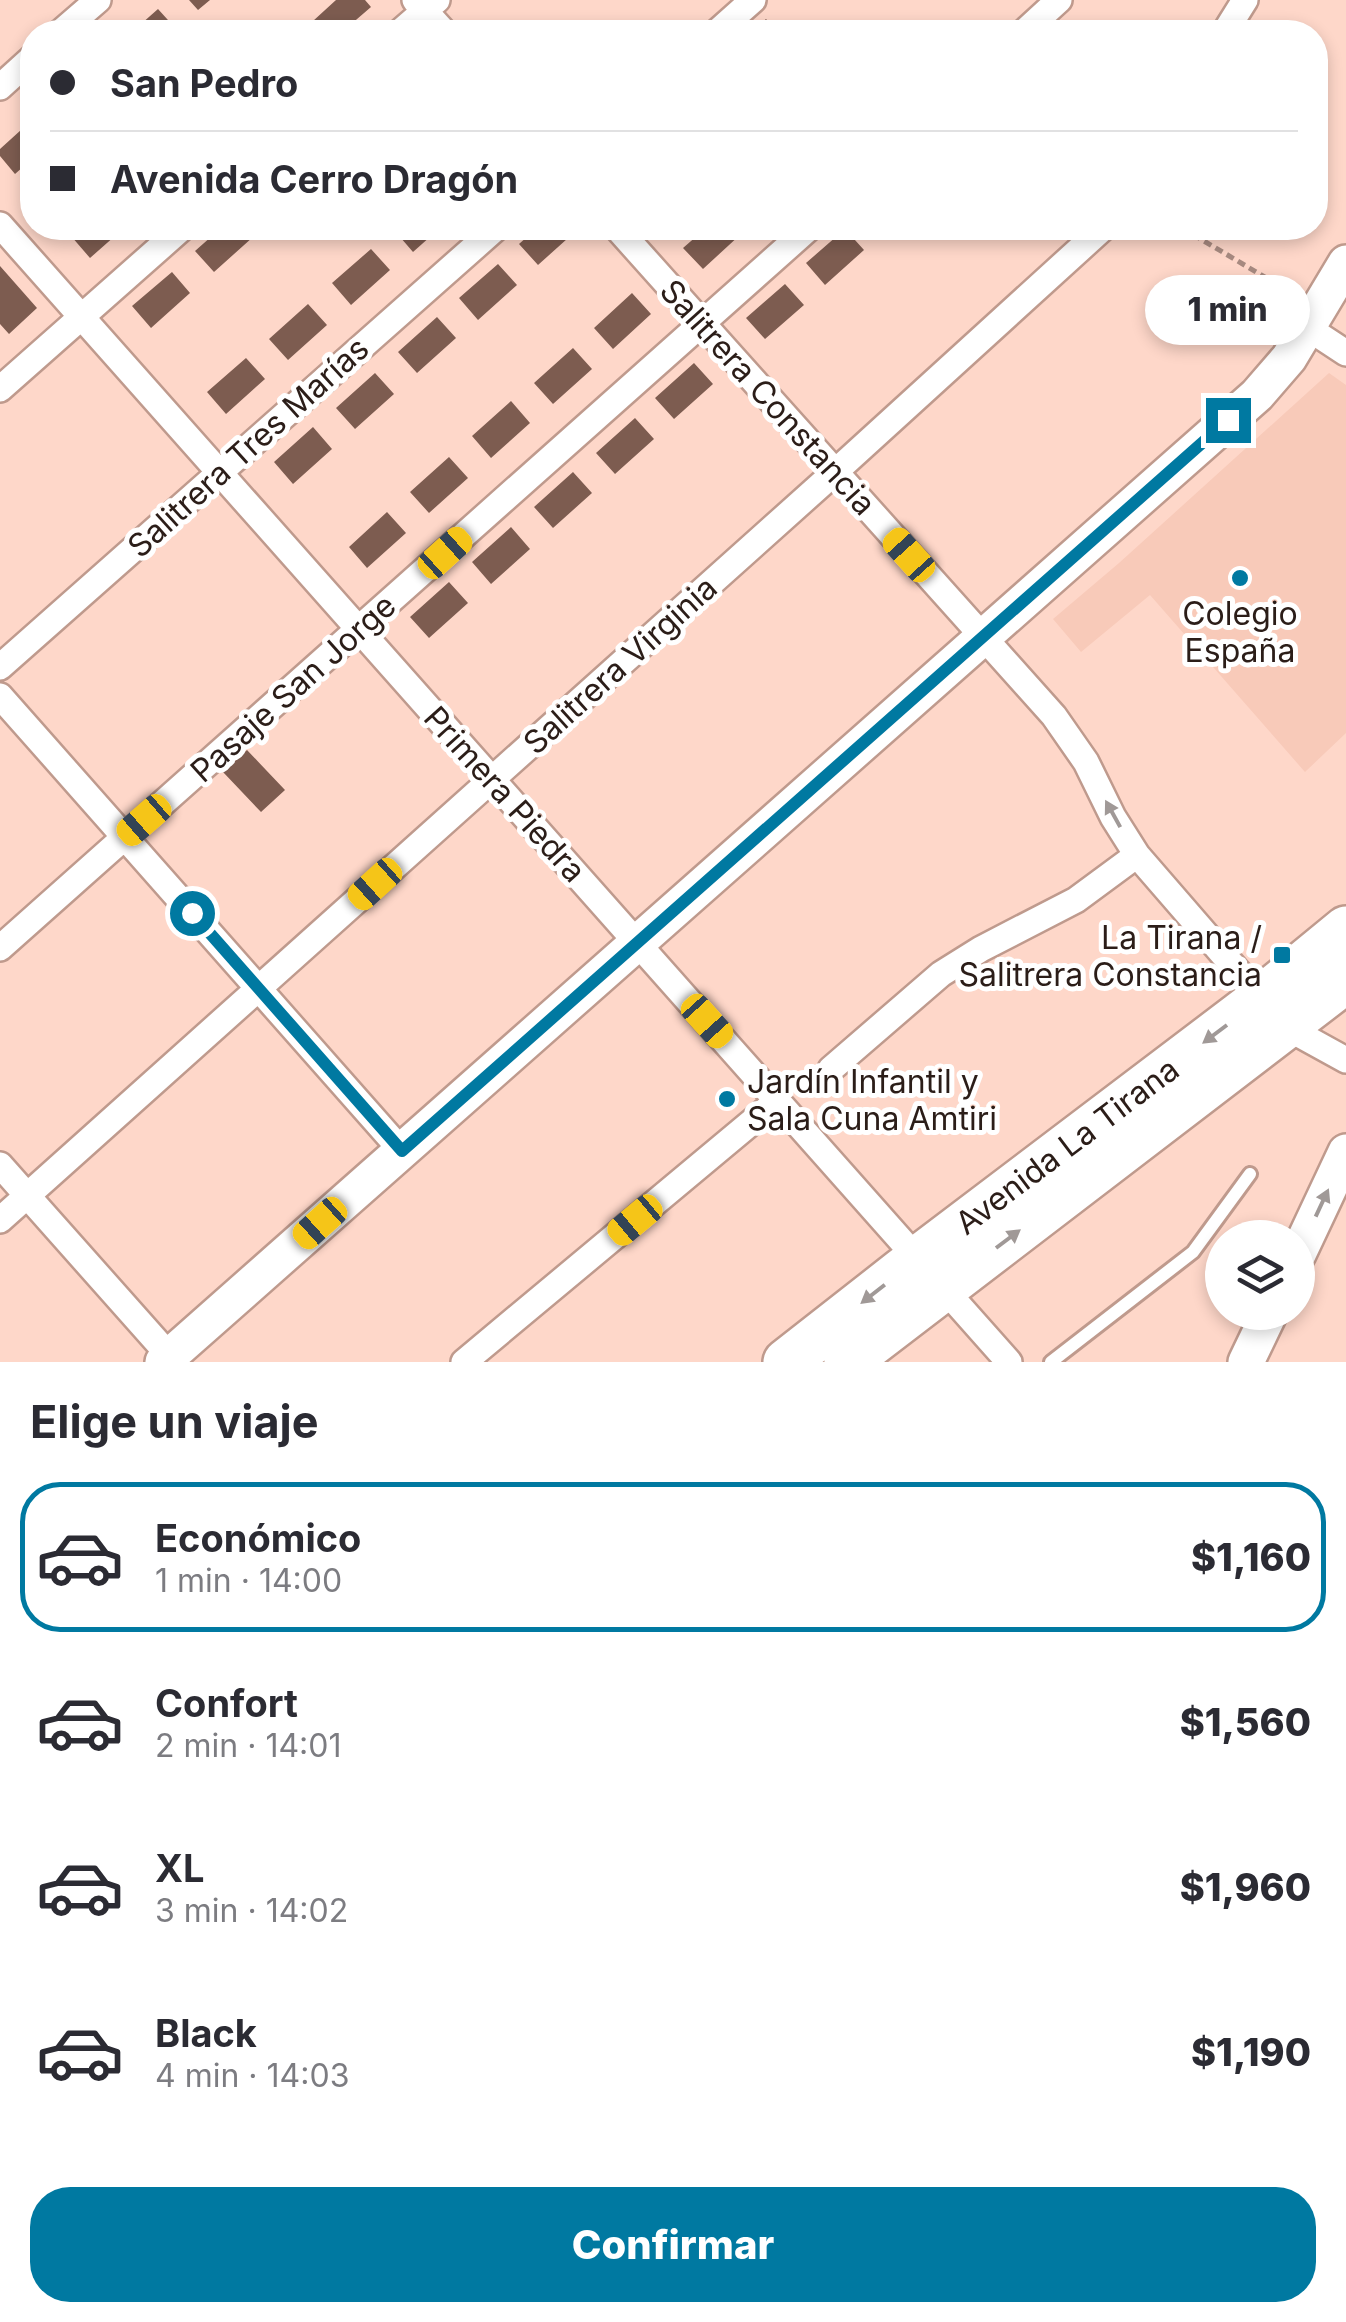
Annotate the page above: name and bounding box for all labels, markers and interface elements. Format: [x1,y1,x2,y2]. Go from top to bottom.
text: San Pedro [110,60,298,106]
text: Avenida Cerro Dragón [110,156,518,202]
street label: Salitrera Constancia [652,271,884,523]
callout: 1 min [1146,275,1310,345]
text: 1 min [1187,290,1268,329]
street label: Salitrera Tres Marías [120,329,376,565]
route end [1206,398,1251,443]
car [413,522,477,584]
car [878,523,940,587]
marker: Colegio España [1229,567,1251,589]
street label: Salitrera Virginia [515,568,725,762]
street label: Pasaje San Jorge [182,586,404,790]
place label: Colegio España [1182,594,1298,670]
street label: Primera Piedra [416,698,594,890]
car [112,789,176,851]
one-way arrow [1104,800,1121,829]
car [343,853,407,915]
route start [170,891,215,936]
place label: La Tirana / Salitrera Constancia [958,918,1262,994]
marker: La Tirana / Salitrera Constancia [1271,944,1293,966]
car [676,989,738,1053]
one-way arrow [1202,1023,1228,1043]
street label: Avenida La Tirana [948,1049,1186,1243]
place label: Jardín Infantil y Sala Cuna Amtiri [747,1062,997,1138]
marker: Jardín Infantil y Sala Cuna Amtiri [716,1088,738,1110]
one-way arrow [1313,1188,1330,1217]
car [602,1189,668,1251]
car [288,1192,352,1254]
map controls [1205,1220,1315,1330]
button: layers [1205,1220,1315,1330]
one-way arrow [995,1229,1021,1249]
one-way arrow [860,1283,886,1304]
text: Elige un viaje [30,1394,319,1449]
icon: car [35,1512,125,1602]
text: Económico [155,1515,361,1561]
text: $1,160 [1191,1534,1311,1580]
text: 1 min · 14:00 [155,1561,342,1600]
icon: car [35,1677,125,1767]
text: Confort [155,1680,298,1726]
text: $1,560 [1180,1699,1311,1745]
text: 2 min · 14:01 [155,1726,342,1765]
icon: car [35,1842,125,1932]
text: XL [155,1845,205,1891]
text: $1,960 [1180,1864,1311,1910]
text: 3 min · 14:02 [155,1891,348,1930]
icon: car [35,2007,125,2097]
text: Black [155,2010,257,2056]
text: $1,190 [1191,2029,1311,2075]
text: 4 min · 14:03 [155,2056,349,2095]
button: Confirmar [30,2187,1316,2302]

